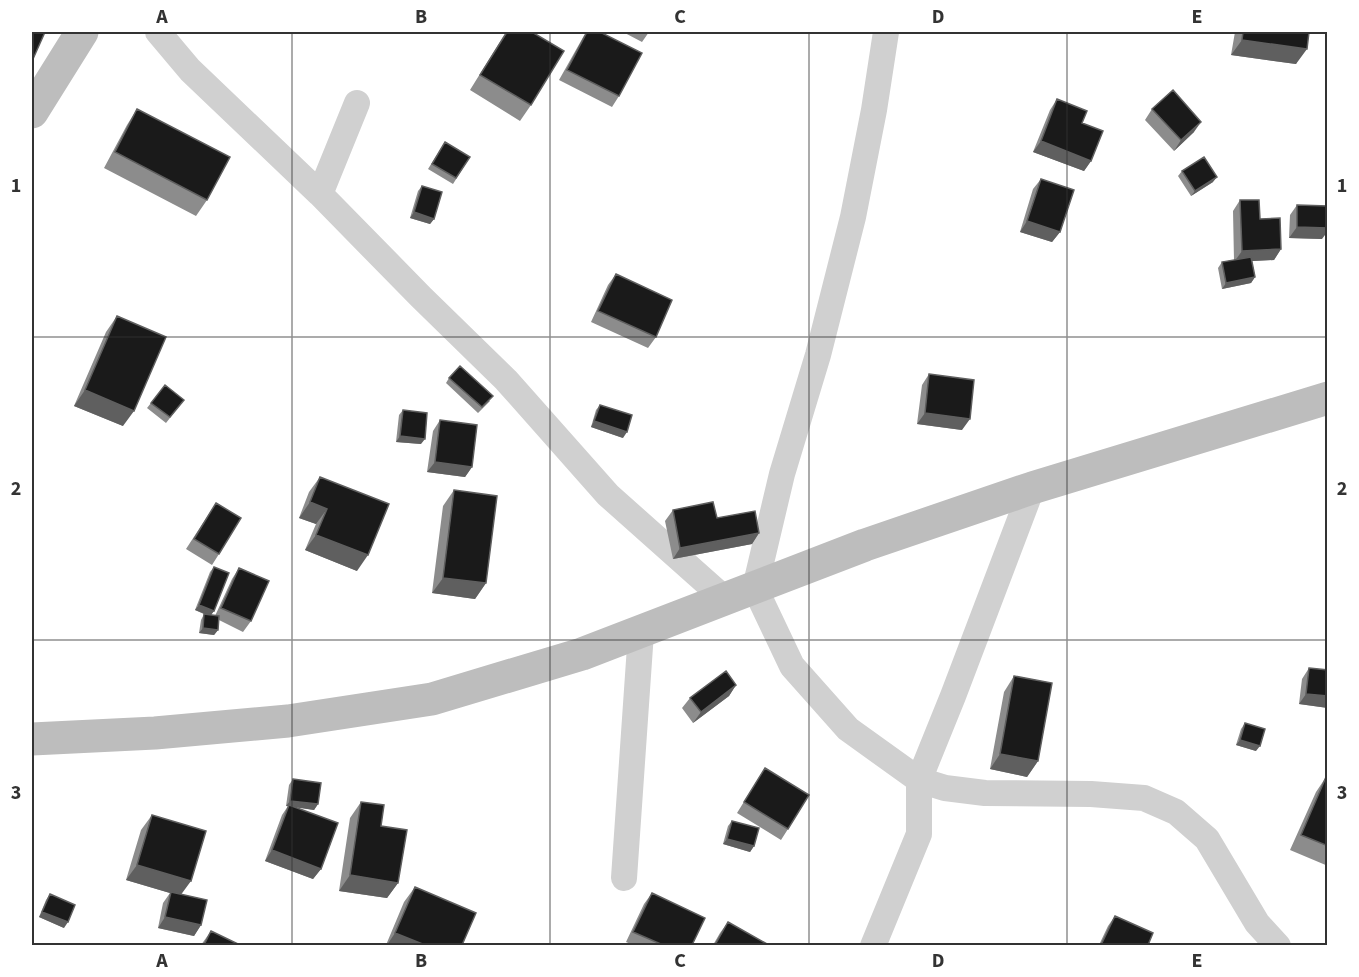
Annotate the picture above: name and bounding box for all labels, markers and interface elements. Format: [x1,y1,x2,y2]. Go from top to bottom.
text: A [155,3,168,31]
text: B [415,3,427,31]
text: C [674,3,686,31]
text: D [932,3,944,31]
text: E [1192,3,1202,31]
text: 1 [11,172,21,200]
text: 1 [1337,172,1347,200]
text: 2 [11,475,21,503]
text: 2 [1337,475,1347,503]
text: 3 [11,779,21,807]
text: 3 [1337,779,1347,807]
text: A [155,947,168,975]
text: B [415,947,427,975]
text: C [674,947,686,975]
text: D [932,947,944,975]
text: E [1192,947,1202,975]

